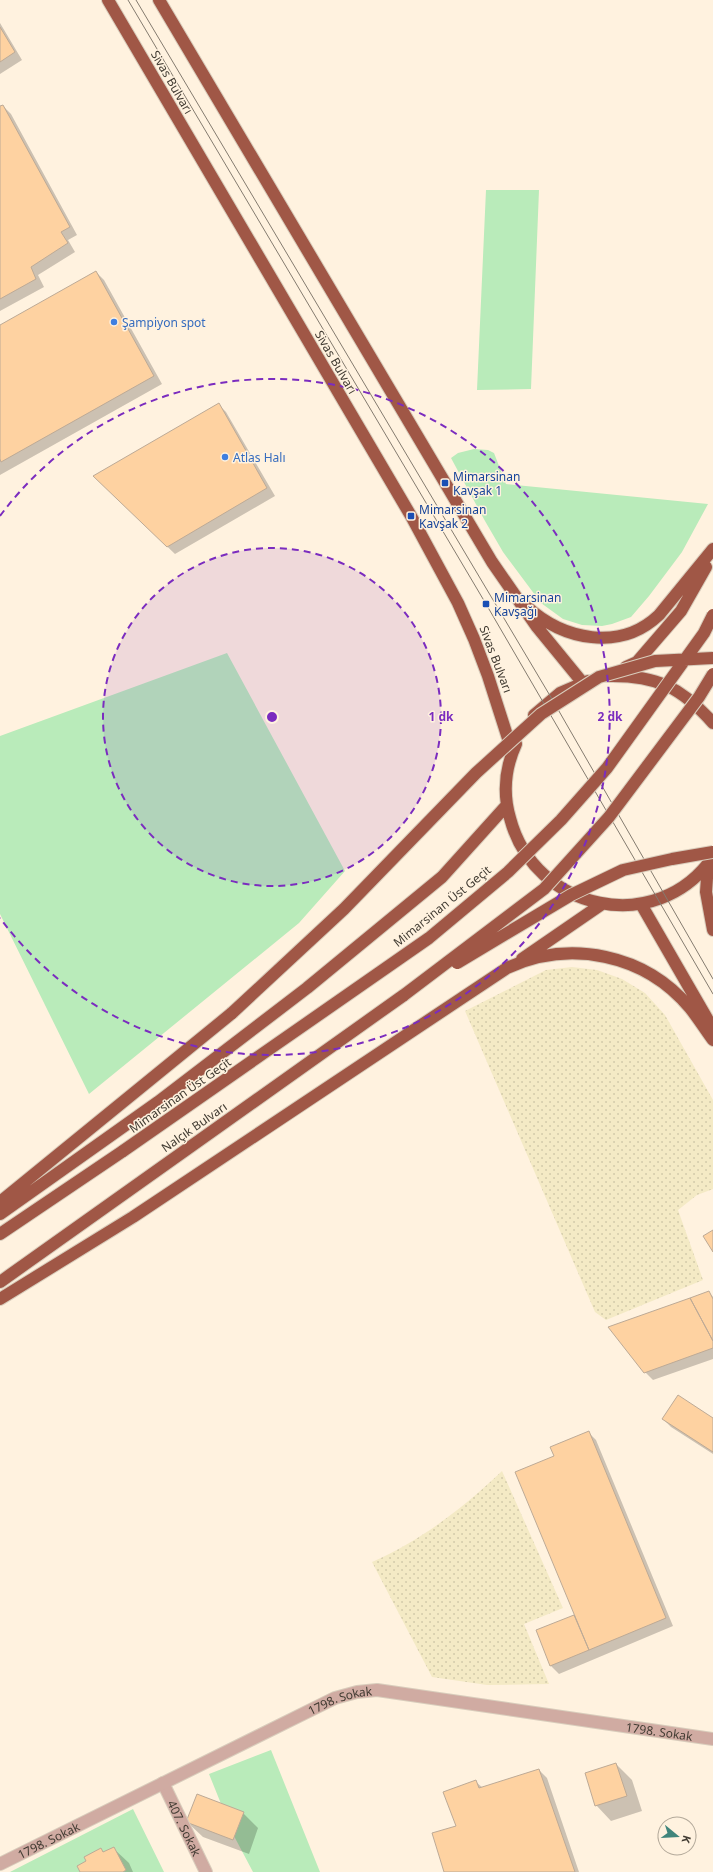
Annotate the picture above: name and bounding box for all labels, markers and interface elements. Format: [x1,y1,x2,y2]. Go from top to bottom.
street label: Sivas Bulvarı [147,47,197,117]
place label: Şampiyon spot [122,314,206,331]
marker: Şampiyon spot [109,317,119,327]
street label: Sivas Bulvarı [311,327,361,397]
place label: Atlas Halı [233,449,286,466]
marker: Atlas Halı [220,452,230,462]
place label: Mimarsinan Kavşak 1 [453,468,520,499]
marker: Mimarsinan Kavşak 1 [440,478,450,488]
place label: Mimarsinan Kavşak 2 [419,501,486,532]
marker: Mimarsinan Kavşak 2 [406,511,416,521]
place label: Mimarsinan Kavşağı [494,589,561,620]
marker: Mimarsinan Kavşağı [481,599,491,609]
street label: Sivas Bulvarı [475,623,517,695]
text: 1 dk [428,708,454,725]
text: 2 dk [597,708,623,725]
centre of rings [265,710,279,724]
street label: Mimarsinan Üst Geçit [390,861,495,951]
street label: Mimarsinan Üst Geçit [126,1053,235,1137]
street label: Nalçık Bulvarı [158,1098,230,1156]
street label: 1798. Sokak [305,1682,373,1719]
street label: 1798. Sokak [625,1718,694,1745]
street label: 407. Sokak [164,1797,206,1859]
north arrow [657,1816,697,1856]
street label: 1798. Sokak [14,1817,83,1863]
text: K [679,1833,695,1846]

